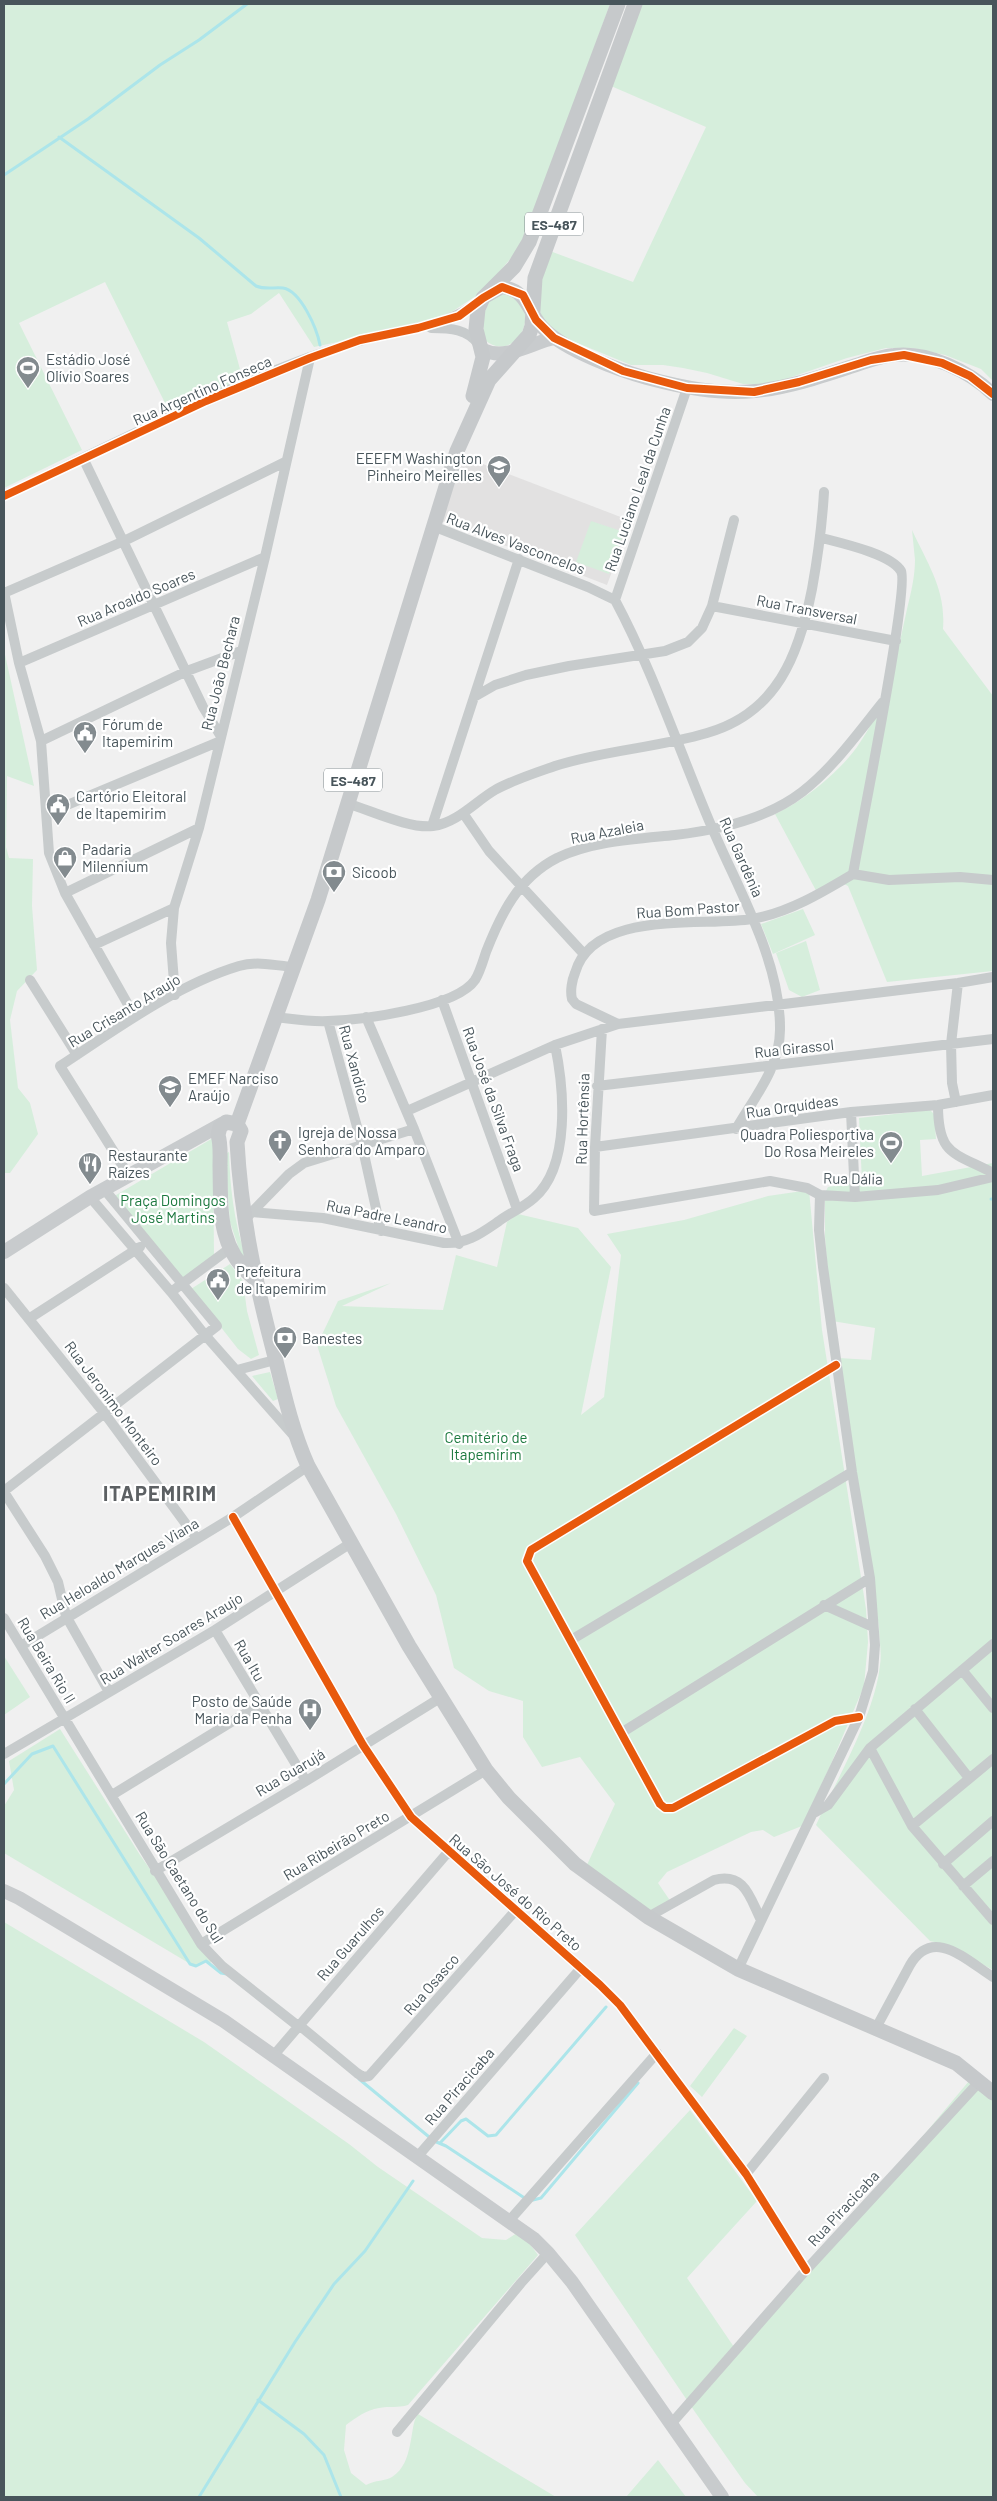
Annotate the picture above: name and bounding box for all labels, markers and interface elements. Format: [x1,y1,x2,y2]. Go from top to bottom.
road number: ES-487 [525,212,583,235]
place label: Estádio José Olívio Soares [46,350,131,385]
street label: Rua Argentino Fonseca [130,351,274,429]
sports icon: Estádio José Olívio Soares [15,355,41,389]
street label: Rua Luciano Leal da Cunha [600,404,674,574]
place label: EEEFM Washington Pinheiro Meirelles [356,449,482,484]
school or university icon: EEEFM Washington Pinheiro Meirelles [486,454,512,488]
street label: Rua Alves Vasconcelos [444,508,588,578]
street label: Rua Aroaldo Soares [74,564,198,630]
street label: Rua Transversal [755,590,859,628]
street label: Rua João Bechara [197,614,243,732]
place label: Fórum de Itapemirim [102,715,173,750]
public building icon: Fórum de Itapemirim [72,720,98,754]
road number: ES-487 [324,768,382,792]
place label: Cartório Eleitoral de Itapemirim [76,787,186,822]
public building icon: Cartório Eleitoral de Itapemirim [45,792,71,826]
street label: Rua Gardênia [716,814,768,900]
street label: Rua Azaleia [569,815,645,847]
place label: Padaria Milennium [82,840,148,875]
shop icon: Padaria Milennium [52,845,78,879]
bank icon: Sicoob [321,859,347,893]
place label: Sicoob [352,863,397,881]
street label: Rua Bom Pastor [636,896,741,922]
street label: Rua Crisanto Araujo [65,969,183,1051]
street label: Rua Xandico [336,1023,374,1105]
street label: Rua José da Silva Fraga [459,1024,529,1174]
street label: Rua Girassol [753,1035,835,1061]
place label: EMEF Narciso Araújo [188,1069,279,1104]
street label: Rua Hortênsia [571,1073,593,1165]
school or university icon: EMEF Narciso Araújo [157,1074,183,1108]
street label: Rua Orquídeas [745,1091,839,1121]
place label: Igreja de Nossa Senhora do Amparo [298,1123,425,1158]
place label: Quadra Poliesportiva Do Rosa Meireles [740,1125,874,1160]
church icon: Igreja de Nossa Senhora do Amparo [267,1128,293,1162]
sports icon: Quadra Poliesportiva Do Rosa Meireles [878,1130,904,1164]
place label: Restaurante Raízes [108,1146,188,1181]
restaurant icon: Restaurante Raízes [77,1151,103,1185]
street label: Rua Dália [823,1168,883,1188]
park label: Praça Domingos José Martins [120,1191,226,1226]
street label: Rua Padre Leandro [325,1195,449,1237]
place label: Prefeitura de Itapemirim [236,1262,326,1297]
public building icon: Prefeitura de Itapemirim [205,1267,231,1301]
bank icon: Banestes [272,1325,298,1359]
place label: Banestes [302,1329,362,1347]
street label: Rua Jeronimo Monteiro [61,1337,167,1469]
park label: Cemitério de Itapemirim [444,1428,528,1463]
district label: ITAPEMIRIM [103,1481,217,1505]
street label: Rua Heloaldo Marques Viana [36,1513,202,1623]
street label: Rua Walter Soares Araujo [96,1588,246,1688]
street label: Rua Beira Rio II [14,1614,80,1706]
street label: Rua Itu [231,1636,269,1684]
place label: Posto de Saúde Maria da Penha [192,1692,292,1727]
hospital icon: Posto de Saúde Maria da Penha [297,1697,323,1731]
street label: Rua Guarujá [252,1744,328,1800]
street label: Rua Ribeirão Preto [280,1806,392,1884]
street label: Rua São Caetano do Sul [132,1808,228,1946]
street label: Rua São José do Rio Preto [446,1830,586,1954]
street label: Rua Guarulhos [313,1902,387,1984]
street label: Rua Osasco [400,1950,462,2018]
street label: Rua Piracicaba [421,2044,497,2128]
street label: Rua Piracicaba [803,2167,883,2249]

